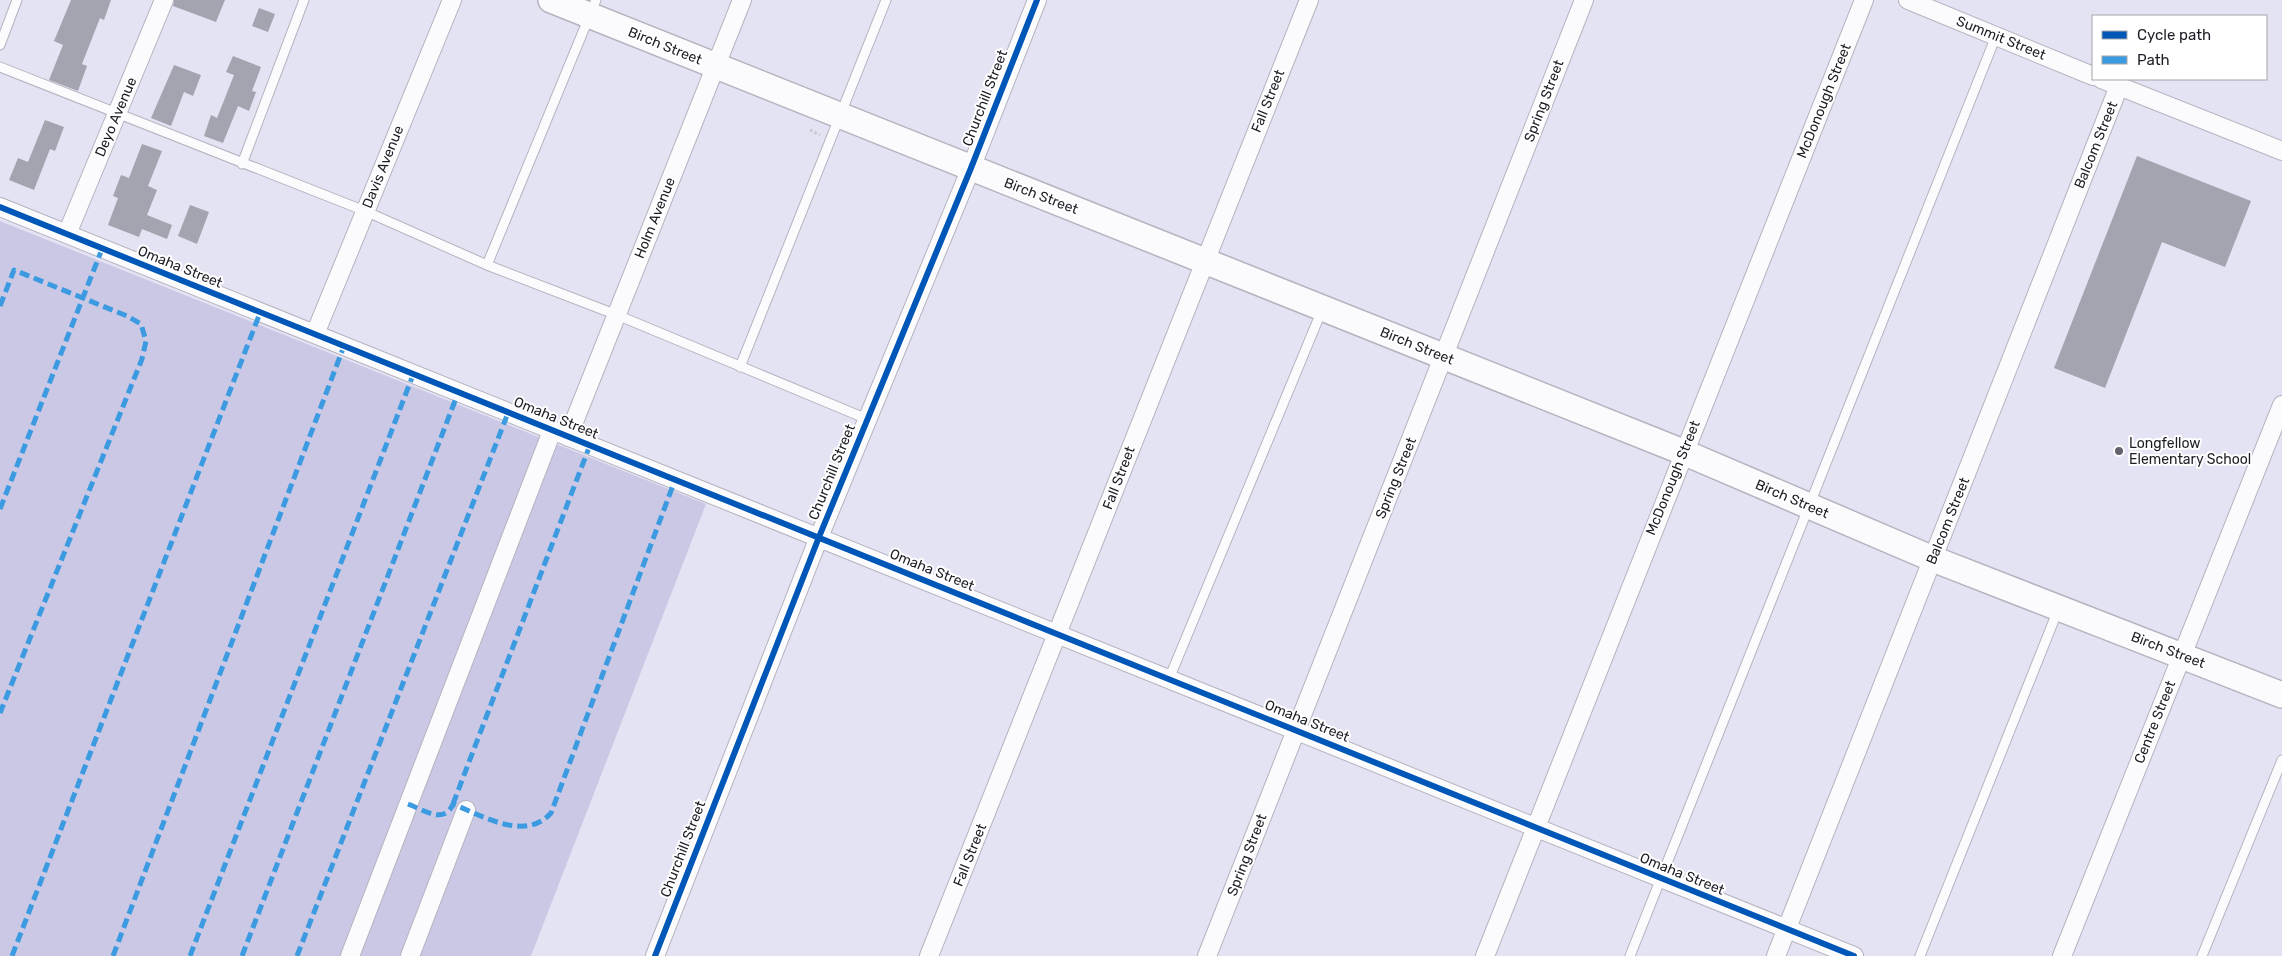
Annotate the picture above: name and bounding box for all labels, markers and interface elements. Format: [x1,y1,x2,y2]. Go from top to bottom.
street label: Summit Street [1954,12,2049,64]
legend [2092,15,2267,80]
street label: Birch Street [626,23,705,69]
text: Cycle path [2137,26,2211,44]
street label: McDonough Street [1793,41,1855,161]
street label: Churchill Street [959,47,1011,149]
text: Path [2137,51,2170,69]
street label: Spring Street [1521,57,1568,144]
street label: Fall Street [1248,67,1288,135]
street label: Deyo Avenue [92,74,140,159]
street label: Balcom Street [2071,98,2121,191]
street label: Davis Avenue [359,123,407,211]
street label: Birch Street [1002,174,1081,218]
street label: Holm Avenue [631,175,679,261]
street label: Omaha Street [135,242,225,292]
street label: Birch Street [1378,323,1457,369]
street label: Omaha Street [511,393,601,443]
street label: McDonough Street [1642,418,1704,538]
street label: Churchill Street [805,421,859,522]
street label: Spring Street [1372,434,1420,521]
place label: Longfellow Elementary School [2129,435,2251,468]
street label: Fall Street [1099,444,1139,512]
marker: Longfellow Elementary School [2113,445,2125,457]
street label: Balcom Street [1923,474,1973,567]
street label: Birch Street [1753,476,1832,522]
street label: Omaha Street [887,545,977,595]
street label: Birch Street [2129,628,2208,672]
street label: Centre Street [2131,678,2180,766]
street label: Omaha Street [1262,696,1352,746]
street label: Churchill Street [657,798,709,900]
street label: Spring Street [1224,811,1271,898]
street label: Fall Street [950,821,990,889]
street label: Omaha Street [1637,849,1727,899]

